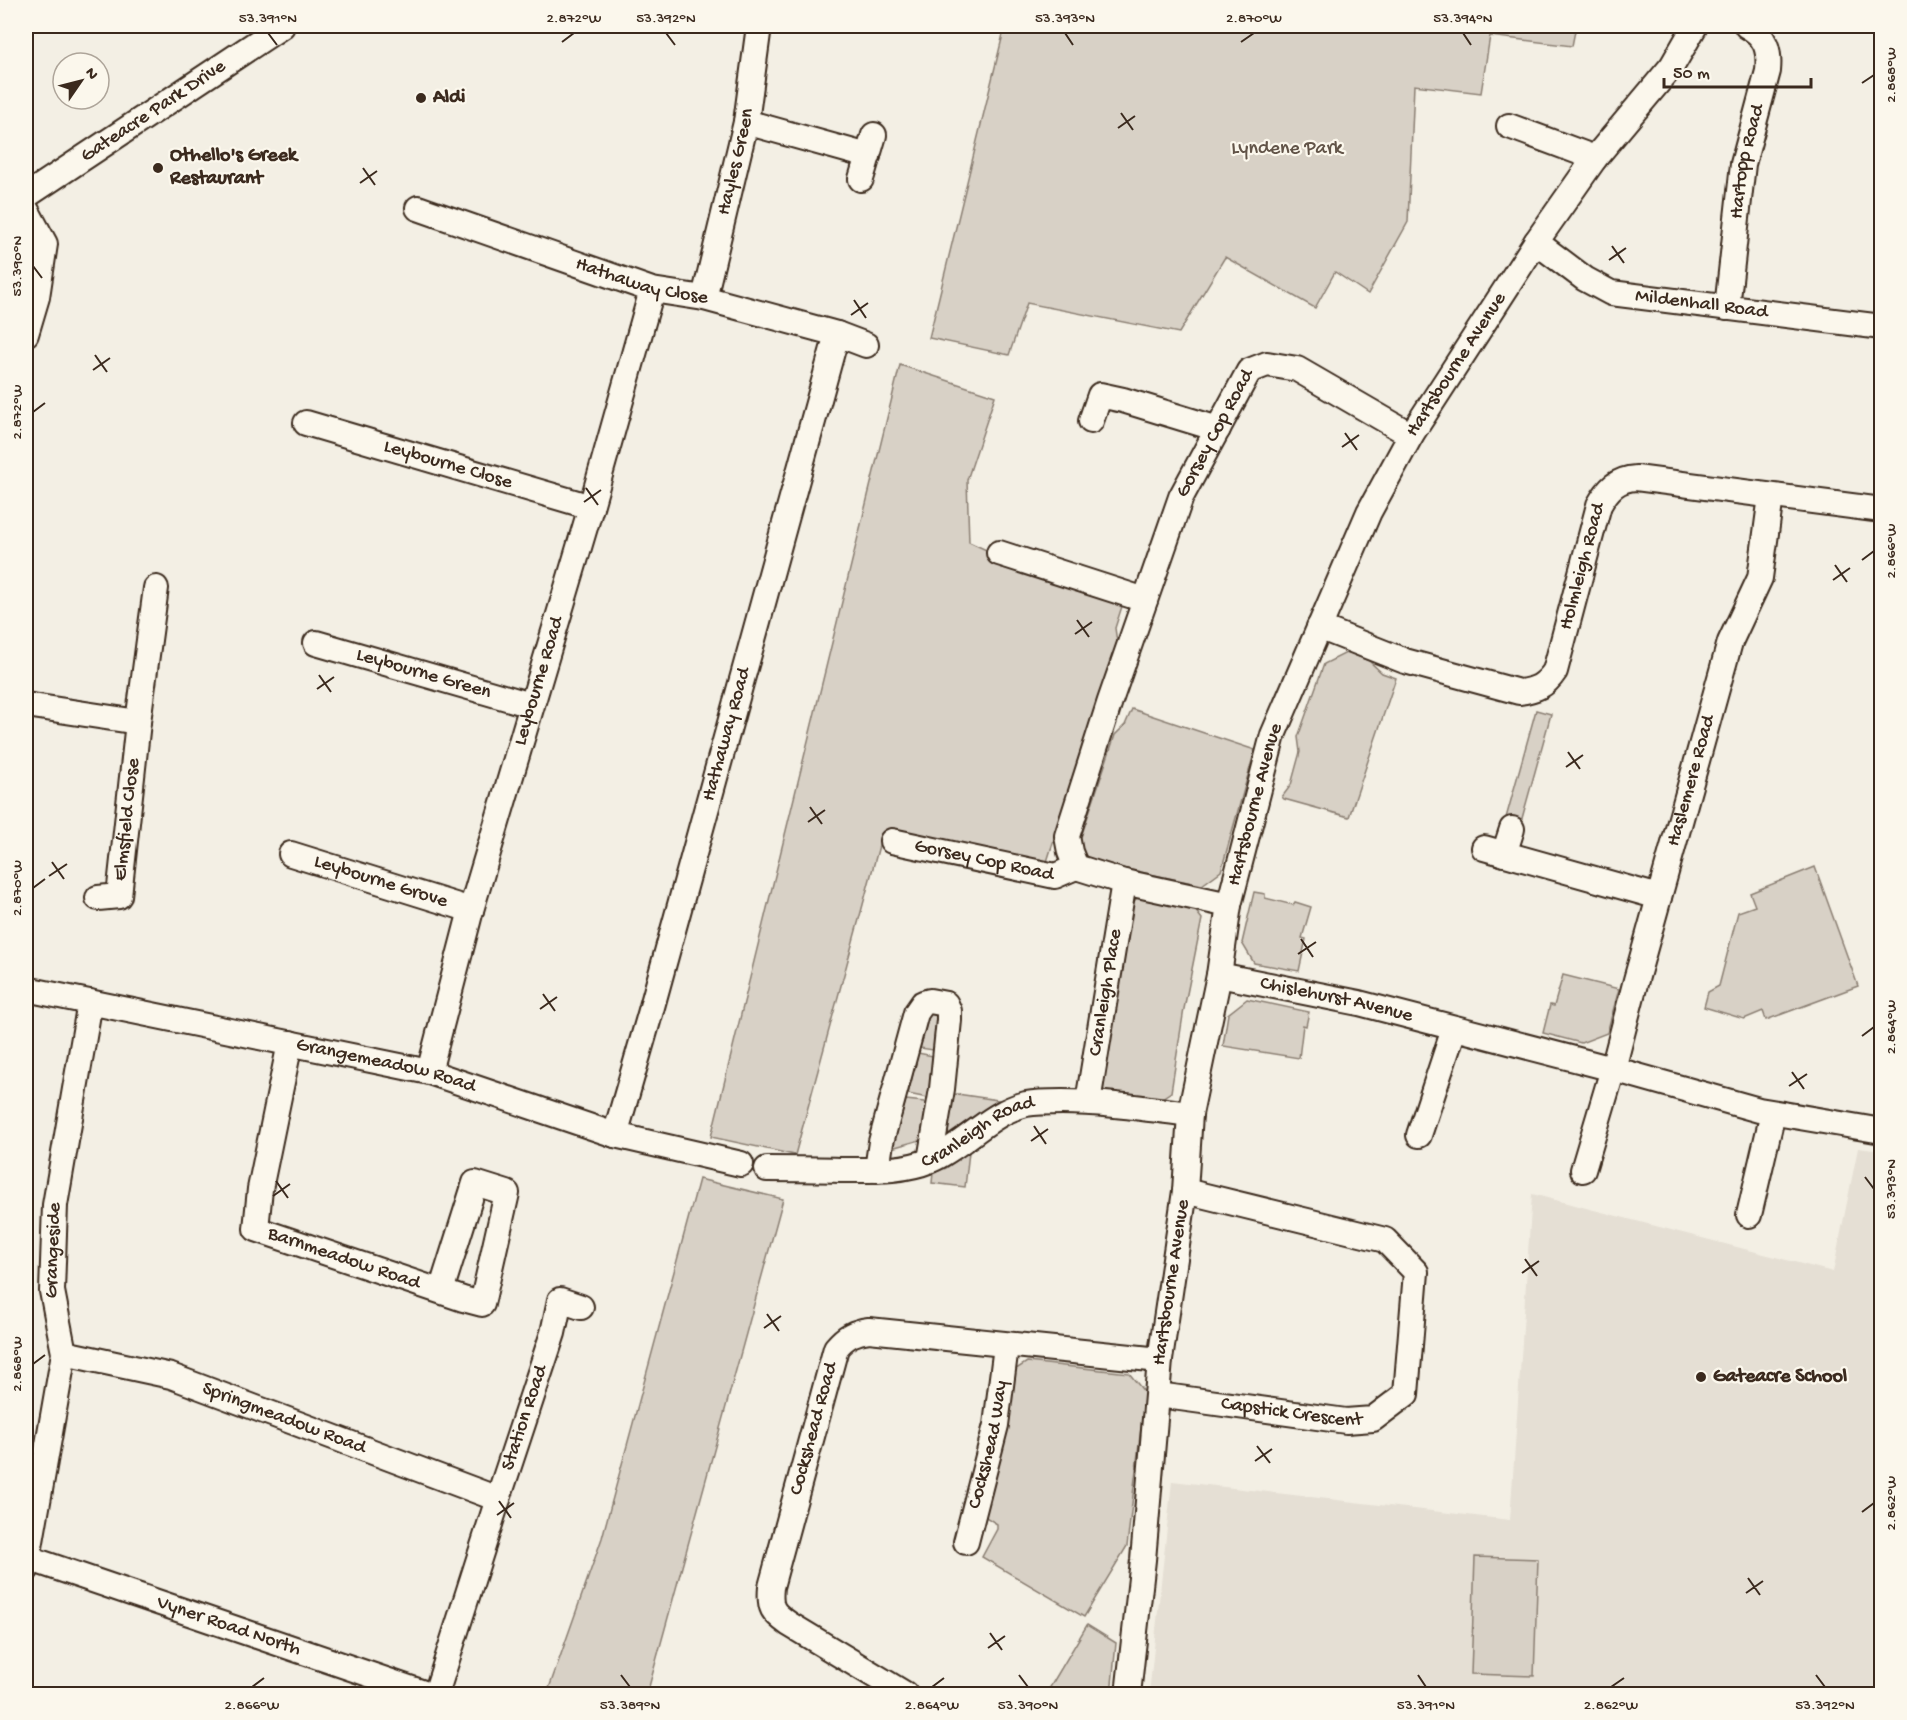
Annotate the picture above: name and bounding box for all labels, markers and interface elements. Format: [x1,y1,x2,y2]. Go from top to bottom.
text: 53.391°N [239,10,297,28]
text: 2.872°W [547,10,602,28]
text: 53.392°N [636,10,696,28]
text: 53.393°N [1035,10,1095,28]
text: 2.870°W [1226,10,1282,28]
text: 53.394°N [1433,10,1493,28]
text: 2.868°W [1883,47,1901,103]
north arrow [51,51,111,111]
scale bar [1664,51,1811,89]
street label: Gateacre Park Drive [77,55,231,168]
text: 50 m [1673,64,1710,85]
text: N [80,65,102,85]
place label: Aldi [432,87,465,110]
marker: Aldi [414,91,428,105]
street label: Hartopp Road [1725,100,1771,220]
street label: Hayles Green [713,106,759,218]
park label: Lyndene Park [1231,138,1345,161]
place label: Othello's Greek Restaurant [169,145,299,191]
marker: Othello's Greek Restaurant [151,161,165,175]
text: 53.390°N [9,235,27,296]
street label: Hathaway Close [572,253,710,310]
street label: Mildenhall Road [1634,285,1771,324]
street label: Hartsbourne Avenue [1401,288,1512,441]
street label: Gorsey Cop Road [1171,364,1260,501]
text: 2.872°W [9,384,27,439]
street label: Leybourne Close [381,435,516,495]
street label: Holmleigh Road [1555,499,1611,632]
text: 2.866°W [1883,523,1901,579]
street label: Leybourne Road [509,612,570,748]
street label: Leybourne Green [353,644,494,705]
street label: Hathaway Road [698,663,757,804]
street label: Haslemere Road [1662,711,1721,849]
street label: Hartsbourne Avenue [1223,719,1289,888]
street label: Elmsfield Close [109,756,146,882]
street label: Gorsey Cop Road [912,835,1058,887]
street label: Leybourne Grove [311,850,451,914]
text: 2.870°W [9,860,27,916]
street label: Cranleigh Place [1084,927,1128,1058]
street label: Chislehurst Avenue [1258,972,1416,1028]
text: 2.864°W [1883,1000,1901,1054]
street label: Grangemeadow Road [294,1033,481,1099]
street label: Cranleigh Road [918,1091,1038,1174]
text: 53.393°N [1883,1159,1901,1219]
street label: Hartsbourne Avenue [1148,1197,1195,1367]
street label: Grangeside [39,1202,67,1300]
street label: Barnmeadow Road [264,1222,425,1296]
text: 2.868°W [9,1336,27,1392]
street label: Cockshead Road [785,1358,844,1498]
street label: Station Road [497,1360,554,1474]
place label: Gateacre School [1713,1366,1848,1389]
marker: Gateacre School [1694,1370,1708,1384]
street label: Springmeadow Road [199,1377,371,1460]
street label: Cockshead Way [963,1379,1013,1511]
street label: Capstick Crescent [1220,1392,1365,1433]
text: 2.862°W [1883,1475,1901,1530]
street label: Vyner Road North [153,1591,304,1662]
text: 2.866°W [225,1697,280,1715]
text: 53.389°N [600,1697,660,1715]
text: 2.864°W [905,1697,959,1715]
text: 53.390°N [998,1697,1059,1715]
text: 53.391°N [1397,1697,1455,1715]
text: 2.862°W [1584,1697,1639,1715]
text: 53.392°N [1795,1697,1855,1715]

